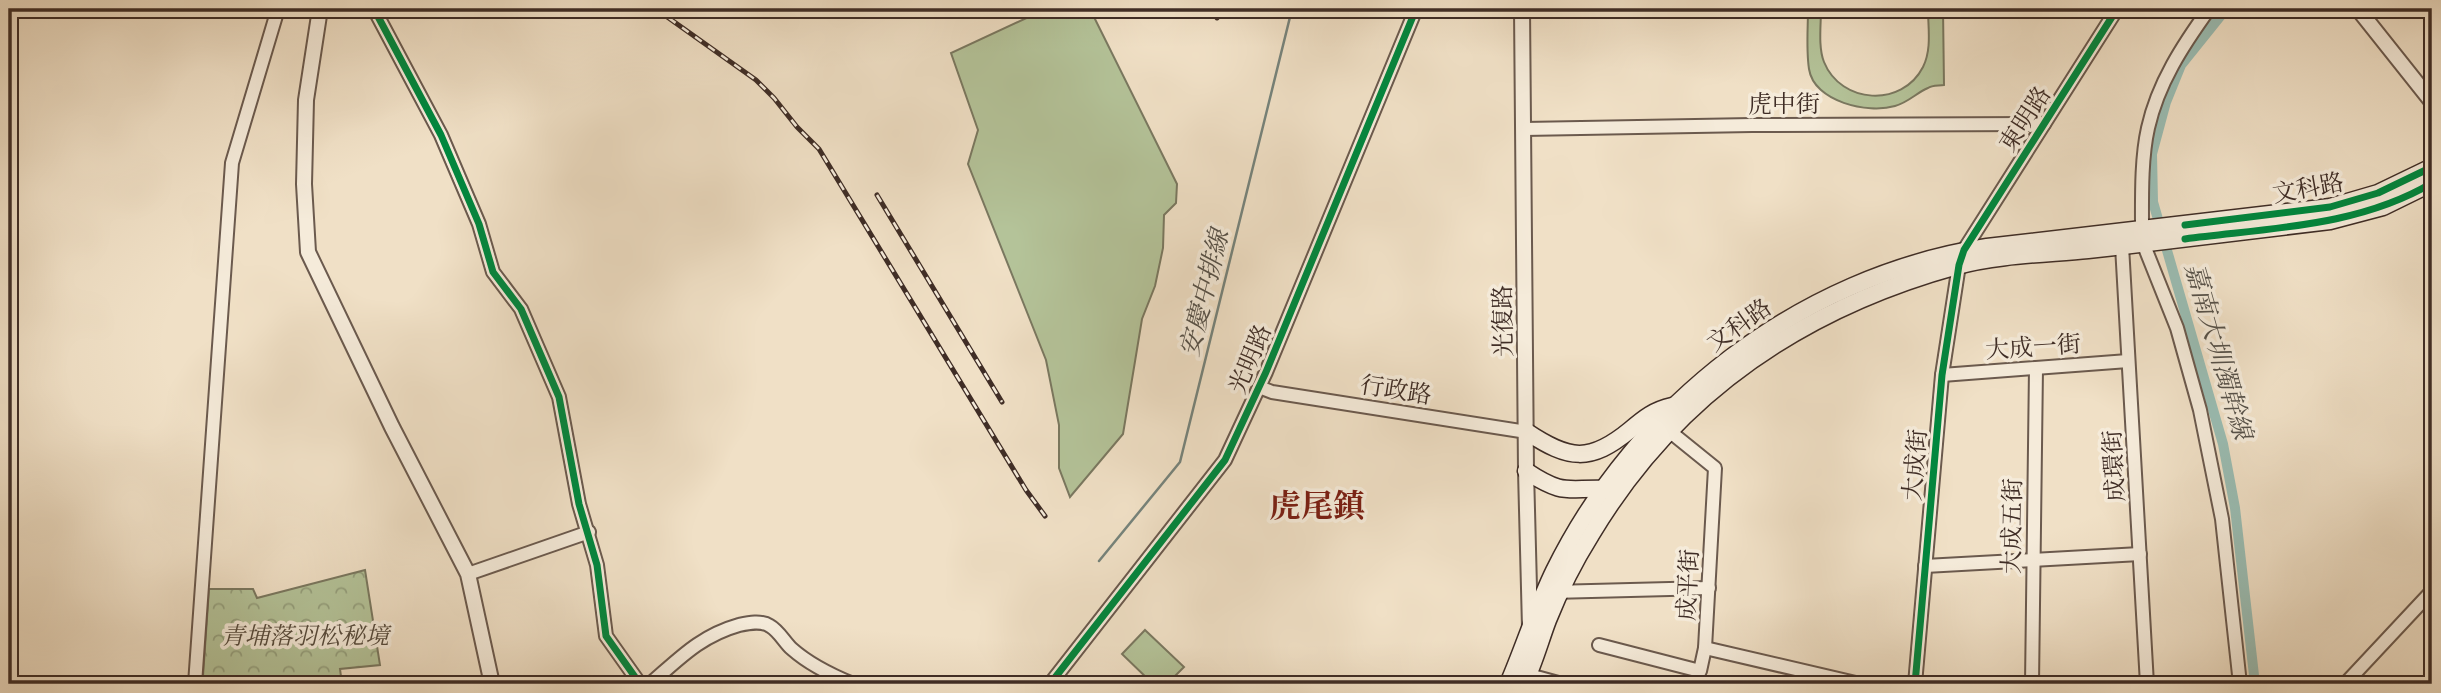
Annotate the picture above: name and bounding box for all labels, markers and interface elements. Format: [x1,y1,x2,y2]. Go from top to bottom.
street label: 東明路 [1994,81,2059,158]
street label: 虎中街 [1748,90,1820,121]
street label: 文科路 [2270,168,2346,211]
water label: 安慶中排線 [1174,223,1238,360]
water label: 嘉南大圳濁幹線 [2177,259,2259,446]
street label: 光復路 [1488,285,1521,357]
street label: 文科路 [1701,293,1778,360]
street label: 光明路 [1223,320,1280,399]
street label: 大成一街 [1984,330,2082,367]
street label: 行政路 [1358,371,1434,412]
street label: 大成街 [1898,428,1935,502]
street label: 成環街 [2098,429,2133,503]
street label: 大成五街 [1997,478,2030,574]
district label: 虎尾鎮 [1269,488,1365,529]
street label: 成平街 [1672,548,1707,622]
park label: 青埔落羽松秘境 [221,622,392,653]

